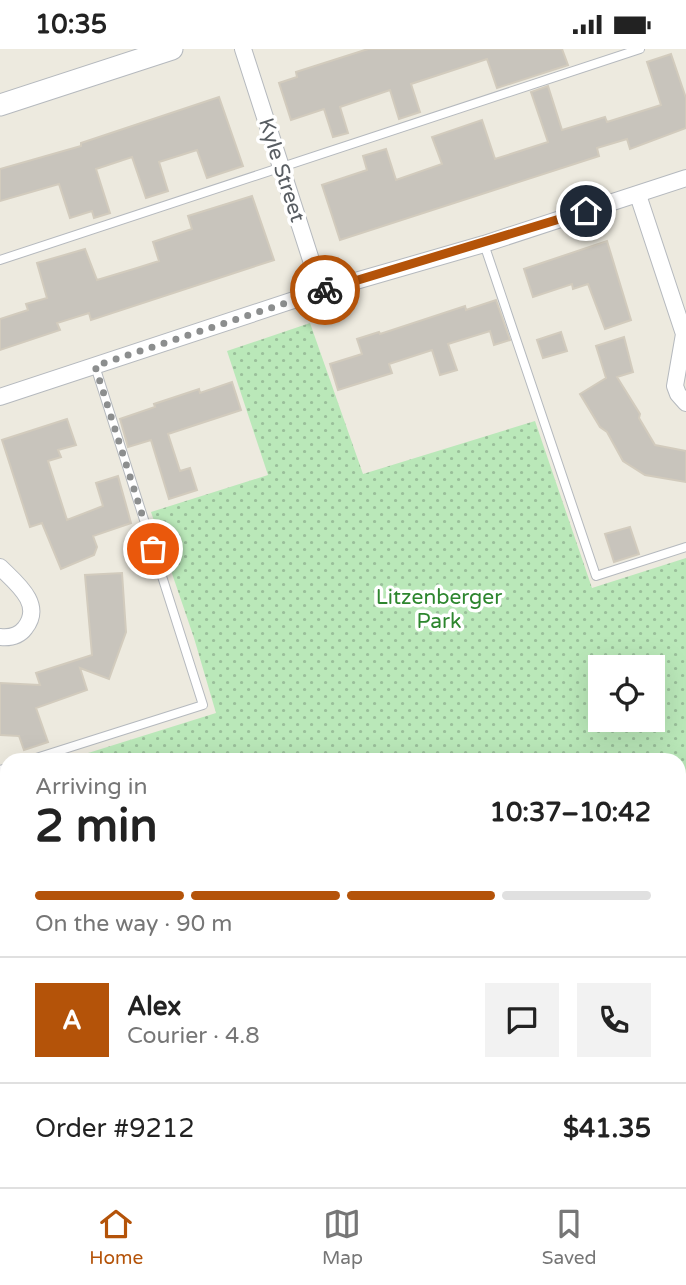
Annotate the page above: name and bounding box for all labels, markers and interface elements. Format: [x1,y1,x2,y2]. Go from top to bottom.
text: 10:35 [35,9,107,40]
street label: Kyle Street [253,115,310,225]
pin [556,181,616,241]
icon: home [567,192,605,230]
courier [290,255,360,325]
icon: bike [306,271,344,309]
pin [123,519,183,579]
icon: bag [134,530,172,568]
park label: Litzenberger Park [376,585,502,634]
map controls [588,655,665,732]
button: locate [588,655,665,732]
text: Arriving in [35,773,148,801]
text: 10:37–10:42 [490,797,651,828]
text: 2 min [35,799,158,854]
text: On the way · 90 m [35,910,232,938]
button: chat [485,983,559,1057]
button: phone [577,983,651,1057]
text: Alex [127,991,181,1022]
text: A [62,1005,82,1036]
text: Courier · 4.8 [127,1022,260,1050]
text: Order #9212 [35,1113,195,1144]
text: $41.35 [563,1113,651,1144]
tab: Home [89,1205,143,1269]
tab: Map [322,1205,363,1269]
tab: Saved [542,1205,597,1269]

